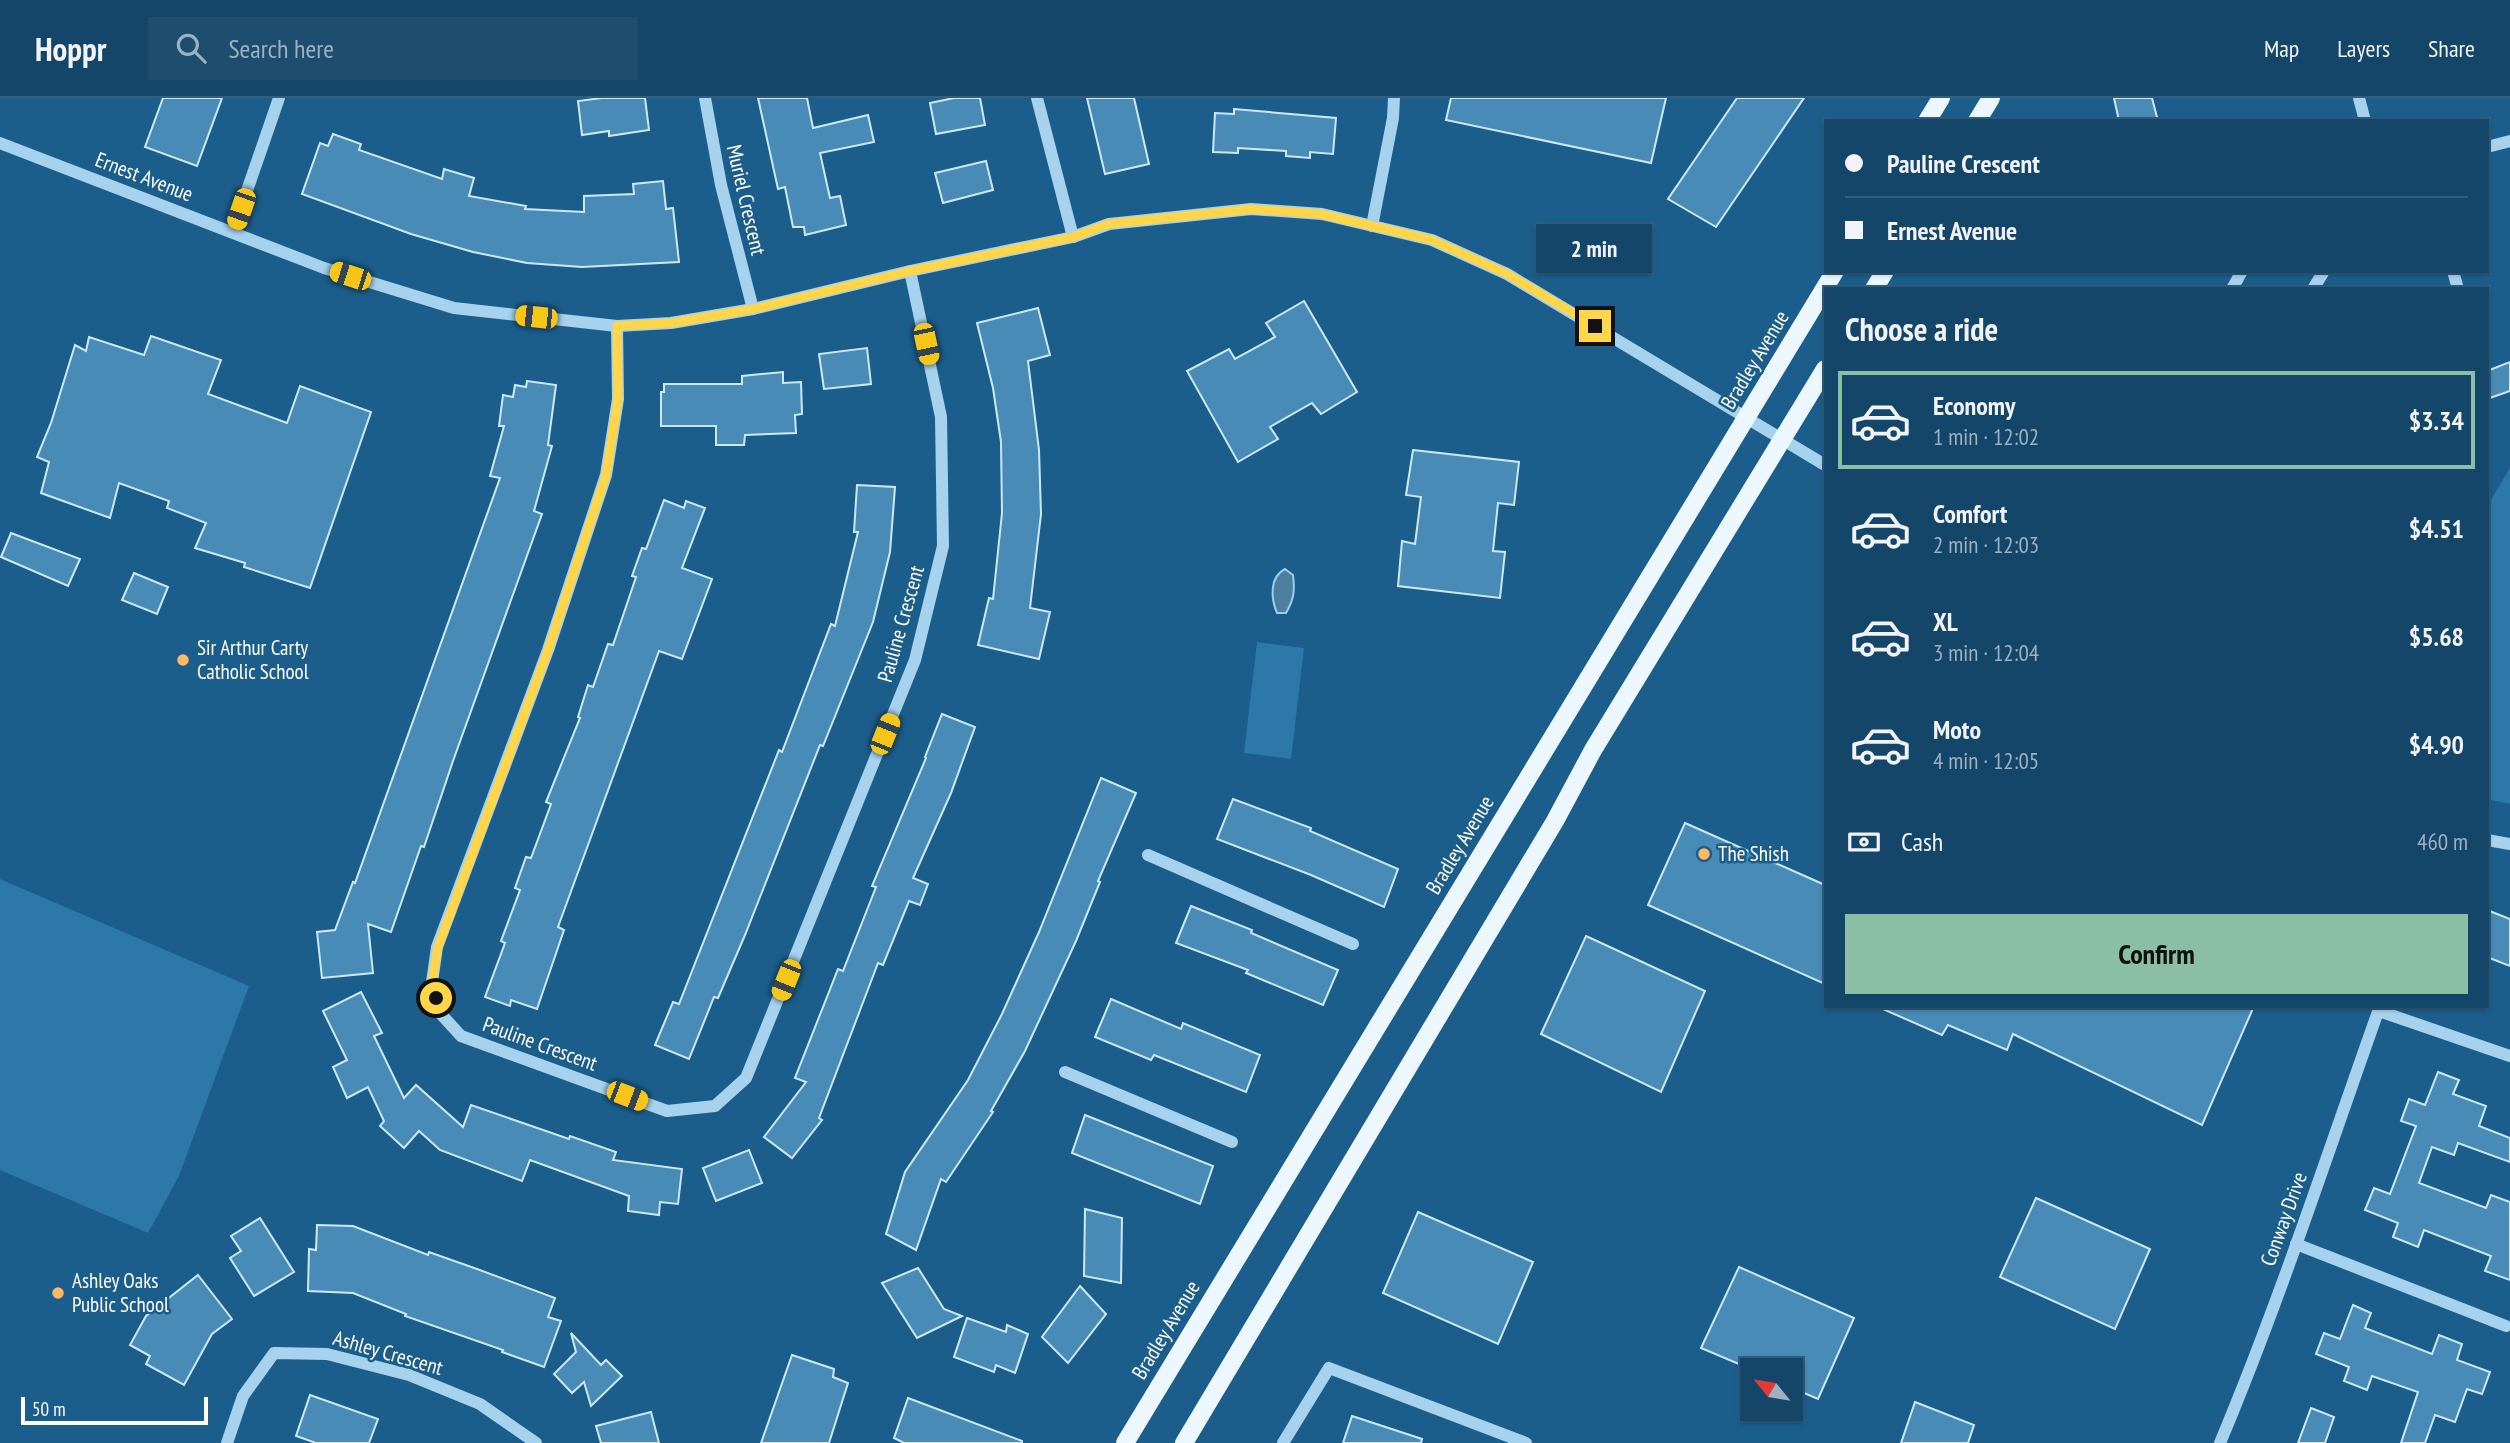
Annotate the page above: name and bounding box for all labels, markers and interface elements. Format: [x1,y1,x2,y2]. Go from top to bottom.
search box [148,17,638,80]
text: Hoppr [35,27,106,70]
icon: search [172,29,210,67]
text: Search here [228,32,334,65]
text: Map [2264,33,2299,64]
text: Layers [2337,33,2390,64]
text: Share [2428,33,2475,64]
street label: Muriel Crescent [721,142,772,258]
street label: Ernest Avenue [91,146,197,208]
text: Pauline Crescent [1887,147,2040,180]
car [225,186,258,232]
text: Ernest Avenue [1887,214,2017,247]
callout: 2 min [1537,224,1653,274]
text: 2 min [1571,234,1617,263]
car [327,260,374,292]
car [515,304,558,330]
street label: Bradley Avenue [1715,305,1795,414]
text: Choose a ride [1845,308,1998,350]
route end [1579,310,1611,342]
car [912,321,941,367]
icon: car [1849,389,1912,452]
text: Economy [1933,389,2015,422]
text: $3.34 [2409,404,2464,437]
text: 1 min · 12:02 [1933,422,2039,451]
icon: car [1849,497,1912,560]
text: Comfort [1933,497,2007,530]
text: $4.51 [2409,512,2464,545]
text: 2 min · 12:03 [1933,530,2039,559]
street label: Pauline Crescent [871,562,930,685]
icon: car [1849,605,1912,668]
text: XL [1933,605,1958,638]
text: $5.68 [2409,620,2464,653]
place label: Sir Arthur Carty Catholic School [197,634,309,685]
text: 3 min · 12:04 [1933,638,2039,667]
marker: Sir Arthur Carty Catholic School [175,652,191,668]
car [868,711,903,757]
icon: car [1849,713,1912,776]
text: Moto [1933,713,1981,746]
text: $4.90 [2409,728,2464,761]
text: 4 min · 12:05 [1933,746,2039,775]
street label: Bradley Avenue [1420,790,1500,899]
icon: cash [1845,823,1883,861]
text: Cash [1901,825,1943,858]
text: 460 m [2417,827,2468,856]
place label: The Shish [1718,840,1789,867]
marker: The Shish [1696,846,1712,862]
button: Confirm [1845,914,2468,994]
car [769,957,804,1003]
route start [420,982,452,1014]
street label: Pauline Crescent [479,1010,601,1077]
car [604,1079,651,1113]
street label: Conway Drive [2254,1168,2313,1269]
place label: Ashley Oaks Public School [72,1267,169,1318]
street label: Bradley Avenue [1126,1275,1206,1384]
marker: Ashley Oaks Public School [50,1285,66,1301]
street label: Ashley Crescent [330,1324,446,1381]
north arrow [1740,1358,1802,1421]
map controls [1740,1358,1803,1421]
scale bar [21,1394,208,1426]
text: 50 m [32,1397,66,1421]

